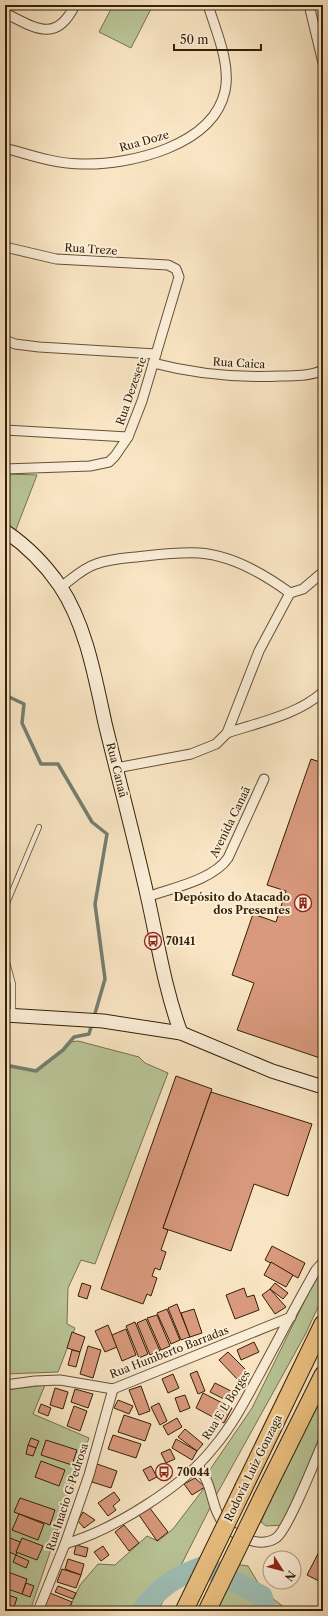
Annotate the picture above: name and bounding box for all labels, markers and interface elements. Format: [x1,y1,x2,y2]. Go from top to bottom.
scale bar [174,26,261,52]
text: 50 m [180,32,209,47]
street label: Rua Doze [118,127,170,155]
street label: Rua Treze [64,240,118,258]
street label: Rua Dezesete [113,355,149,427]
street label: Rua Caica [212,355,266,371]
street label: Rua Canaã [103,741,131,799]
street label: Avenida Canaã [206,784,253,861]
place label: Depósito do Atacado dos Presentes [174,890,290,917]
building icon: Depósito do Atacado dos Presentes [293,893,313,913]
bus stop icon: 70141 [143,931,163,951]
place label: 70141 [166,934,195,948]
street label: Rua Humberto Barradas [107,1323,231,1381]
street label: Rua E L Borges [199,1367,253,1442]
street label: Rodovia Luiz Gonzaga [221,1412,285,1524]
street label: Rua Inacio G Pedrosa [43,1441,91,1553]
bus stop icon: 70044 [154,1462,174,1482]
place label: 70044 [177,1465,210,1479]
north arrow [262,1550,302,1590]
text: N [281,1568,299,1584]

